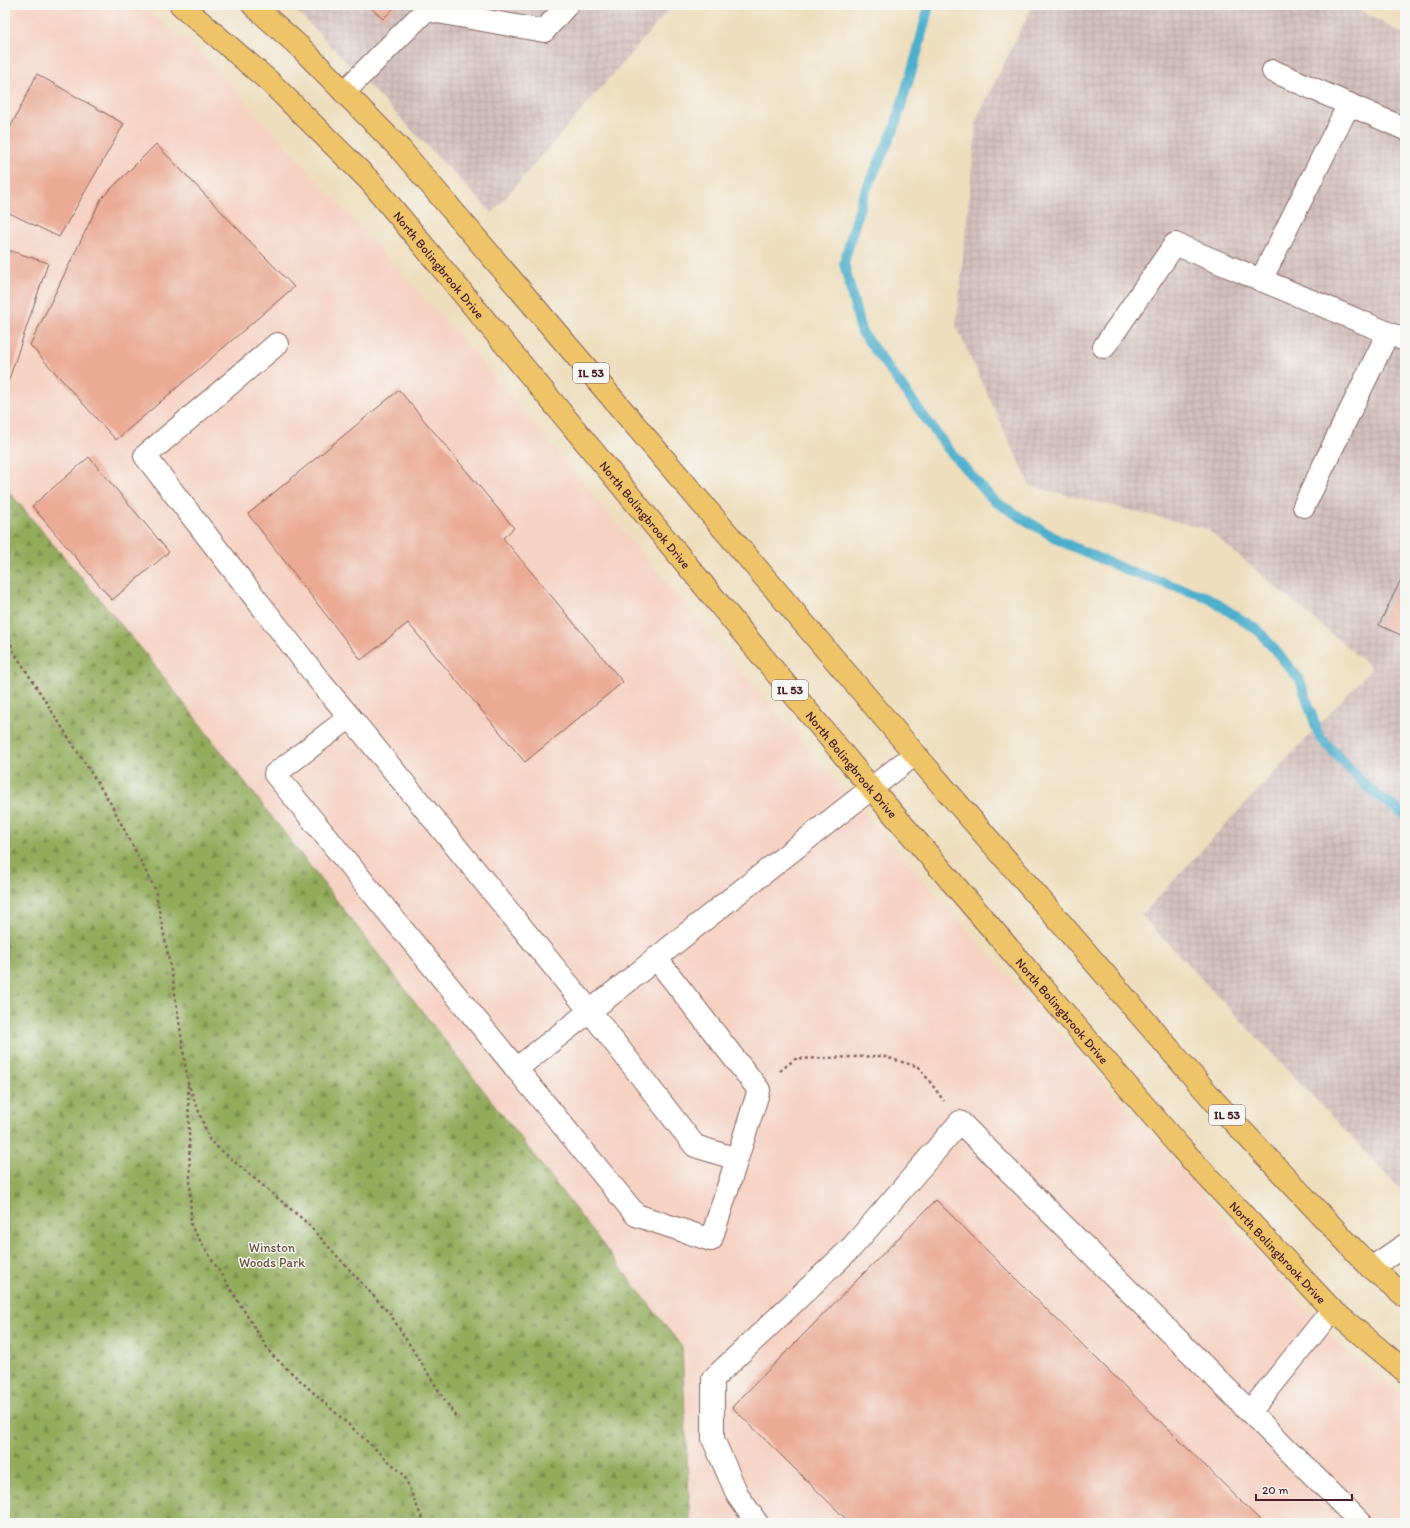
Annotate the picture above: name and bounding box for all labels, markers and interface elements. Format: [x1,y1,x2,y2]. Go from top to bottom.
street label: North Bolingbrook Drive [390,208,488,321]
road number: IL 53 [573,363,609,383]
street label: North Bolingbrook Drive [597,458,694,571]
road number: IL 53 [772,680,808,700]
street label: North Bolingbrook Drive [803,708,901,821]
street label: North Bolingbrook Drive [1013,955,1112,1067]
road number: IL 53 [1209,1105,1245,1125]
street label: North Bolingbrook Drive [1227,1198,1330,1307]
park label: Winston Woods Park [239,1240,305,1270]
scale bar [1256,1476,1352,1502]
text: 20 m [1262,1483,1289,1497]

